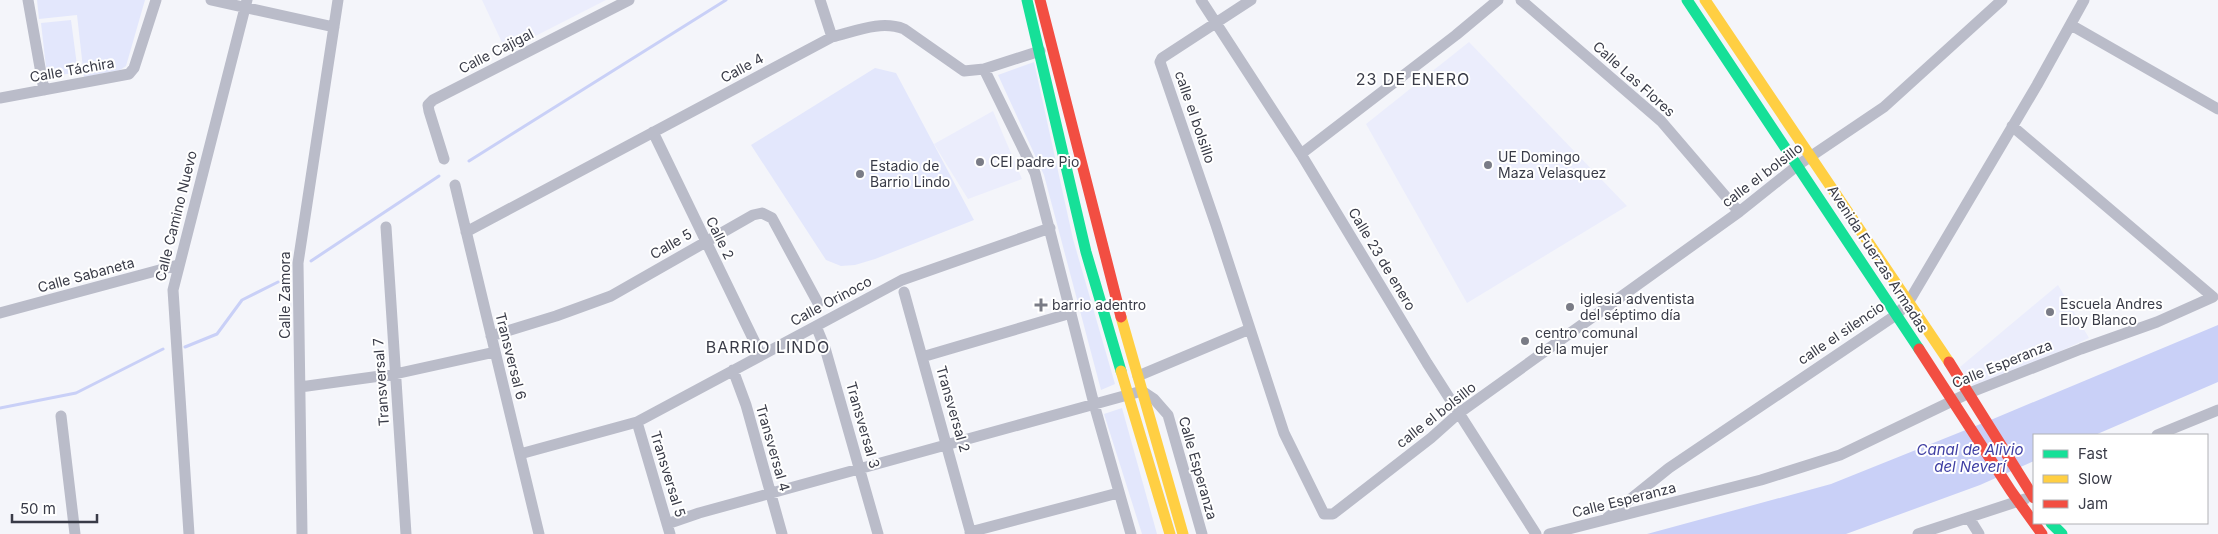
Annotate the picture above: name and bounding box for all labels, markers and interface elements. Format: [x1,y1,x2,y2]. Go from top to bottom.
street label: Calle Cajigal [456,24,536,77]
street label: Calle Las Flores [1590,37,1679,120]
street label: Calle 4 [717,49,766,86]
street label: Calle Táchira [28,54,116,85]
street label: calle el bolsillo [1172,68,1219,165]
district label: 23 DE ENERO [1356,69,1470,89]
street label: calle el bolsillo [1718,139,1805,210]
place label: UE Domingo Maza Velasquez [1498,148,1606,181]
street label: Calle Camino Nuevo [151,149,200,283]
place label: CEI padre Pio [990,153,1079,170]
marker: CEI padre Pio [974,156,986,168]
place label: Estadio de Barrio Lindo [870,157,950,190]
marker: UE Domingo Maza Velasquez [1482,159,1494,171]
marker: Estadio de Barrio Lindo [854,168,866,180]
street label: Avenida Fuerzas Armadas [1824,182,1932,335]
street label: Calle 23 de enero [1345,204,1420,313]
street label: Calle 2 [703,214,738,262]
street label: Calle 5 [647,225,695,262]
street label: Calle Zamora [276,251,293,339]
street label: Calle Sabaneta [36,253,136,296]
street label: Calle Orinoco [787,272,874,329]
place label: iglesia adventista del séptimo día [1580,290,1695,323]
place label: Escuela Andres Eloy Blanco [2060,295,2163,328]
place label: barrio adentro [1052,296,1146,313]
street label: calle el silencio [1794,297,1887,368]
marker: barrio adentro [1034,298,1048,312]
marker: iglesia adventista del séptimo día [1564,301,1576,313]
marker: Escuela Andres Eloy Blanco [2044,306,2056,318]
street label: Transversal 6 [492,310,531,401]
place label: centro comunal de la mujer [1535,324,1638,357]
marker: centro comunal de la mujer [1519,335,1531,347]
street label: Calle Esperanza [1949,336,2054,391]
street label: Transversal 7 [369,337,392,427]
district label: BARRIO LINDO [706,337,830,357]
street label: Transversal 2 [933,364,974,454]
street label: calle el bolsillo [1392,378,1479,451]
street label: Transversal 3 [843,380,884,470]
street label: Transversal 4 [753,402,794,493]
street label: Calle Esperanza [1176,414,1221,521]
street label: Transversal 5 [647,429,690,519]
legend [2033,434,2208,524]
water label: Canal de Alivio del Neverí [1917,440,2023,476]
text: Fast [2078,444,2108,463]
text: Slow [2078,469,2112,488]
street label: Calle Esperanza [1570,478,1678,521]
scale bar [12,492,98,524]
text: Jam [2078,494,2108,513]
text: 50 m [20,499,56,518]

